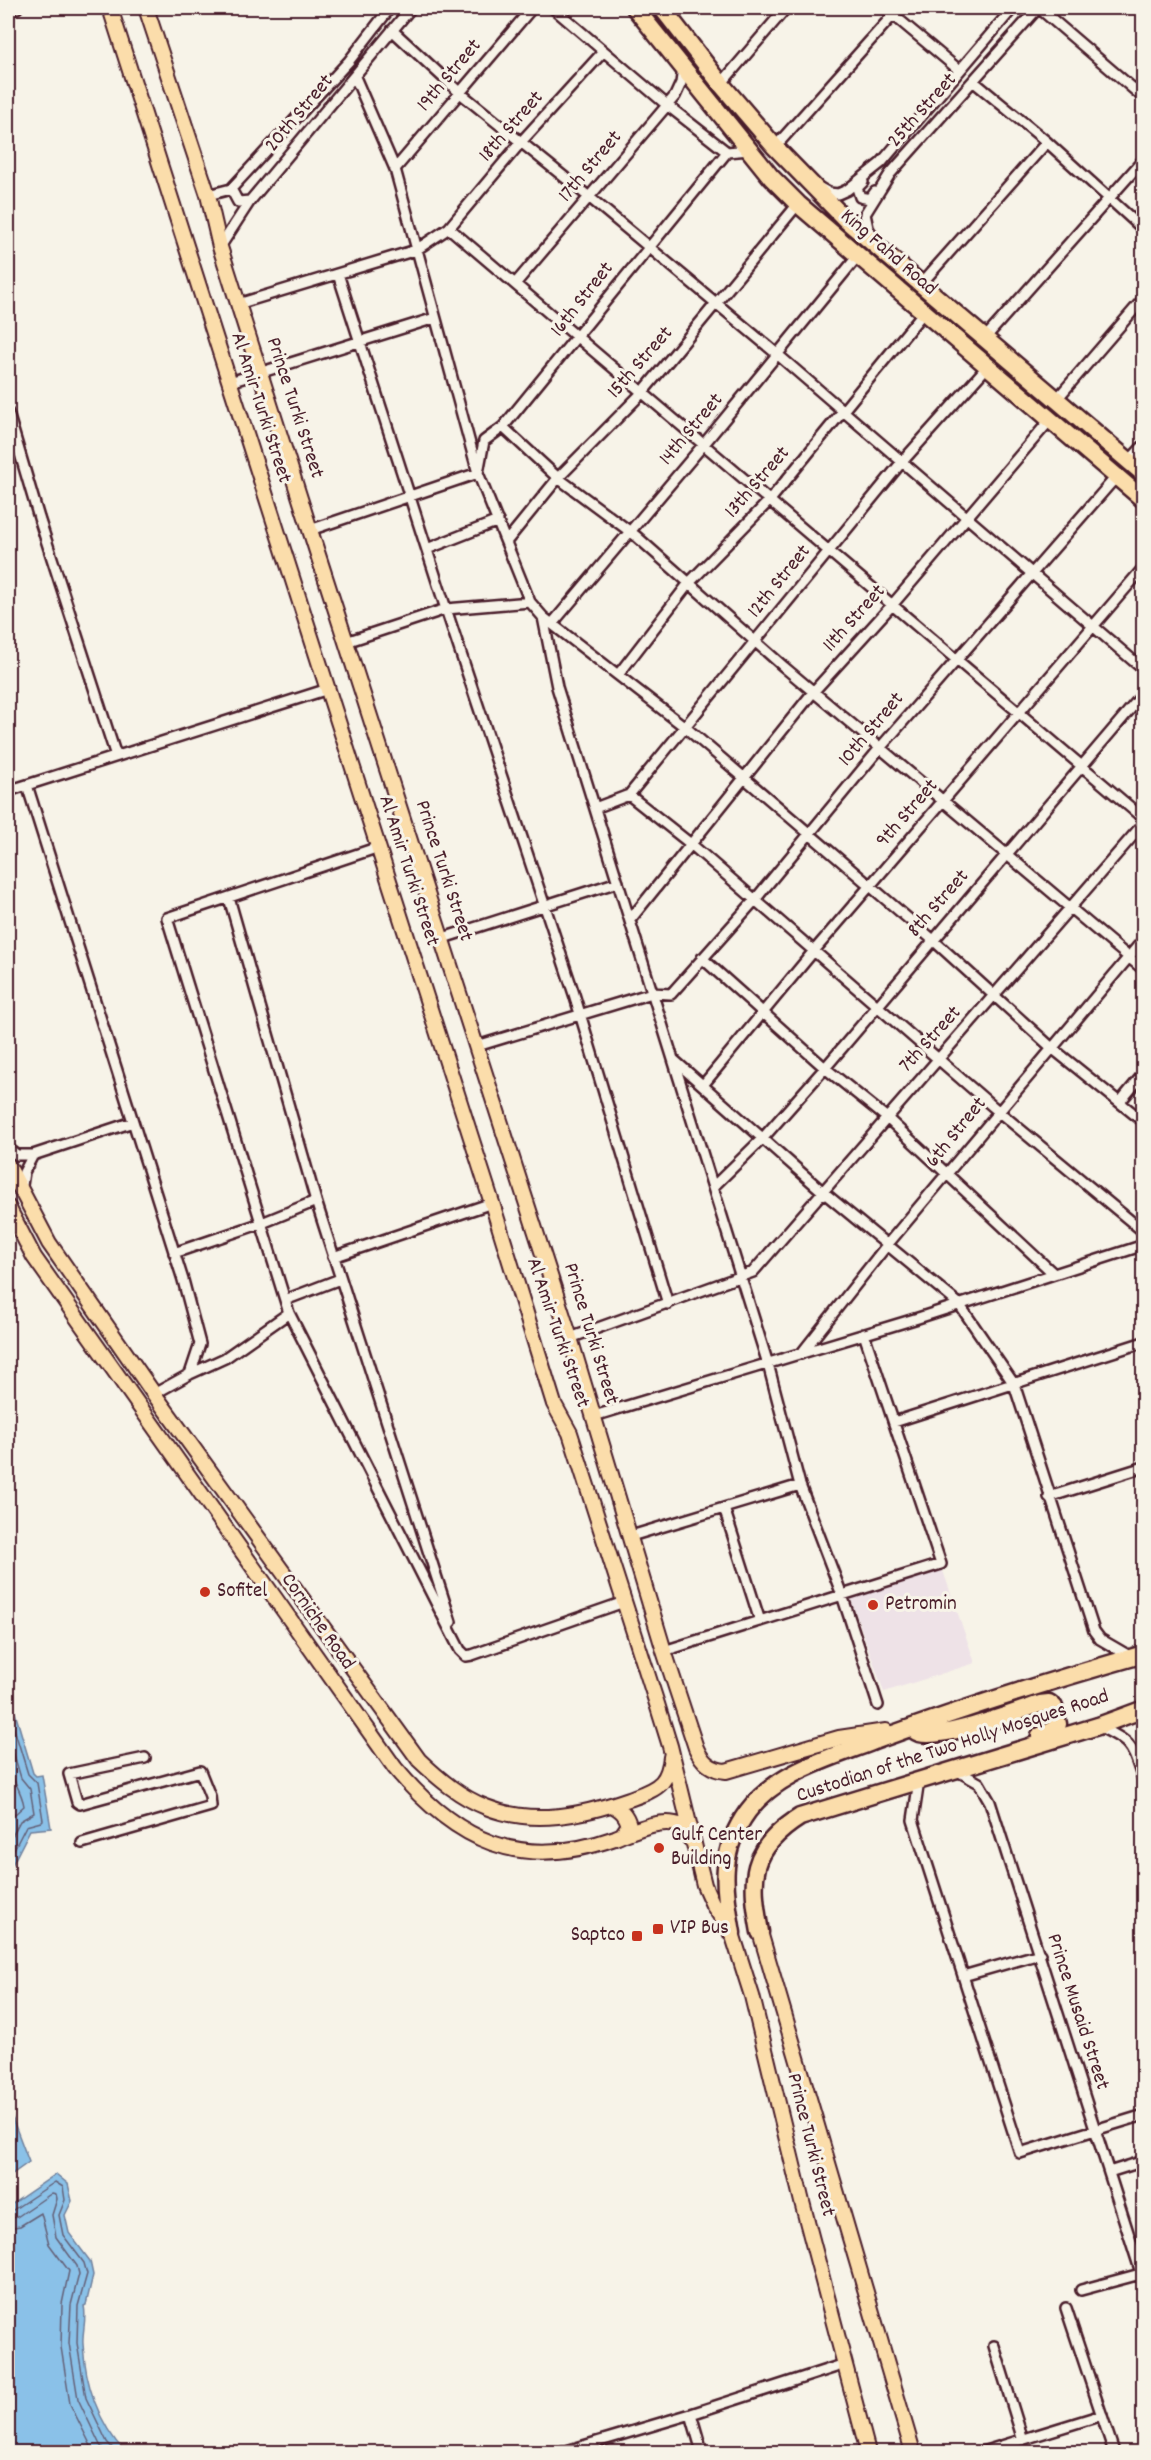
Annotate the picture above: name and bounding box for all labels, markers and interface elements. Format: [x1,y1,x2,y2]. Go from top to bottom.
street label: 19th Street [410,33,490,119]
street label: 25th Street [881,67,965,155]
street label: 20th Street [258,68,342,160]
street label: 18th Street [472,84,552,169]
street label: 17th Street [552,124,630,210]
street label: King Fahd Road [833,202,943,304]
street label: 16th Street [544,256,622,344]
street label: 15th Street [601,320,681,406]
street label: Al Amir Turki Street [221,329,299,488]
street label: Prince Turki Street [257,334,331,483]
street label: 14th Street [653,387,731,473]
street label: 13th Street [718,440,798,526]
street label: 12th Street [741,539,819,625]
street label: 11th Street [816,578,894,660]
street label: 10th Street [832,686,912,774]
street label: 9th Street [870,773,947,855]
street label: Al Amir Turki Street [369,792,447,951]
street label: Prince Turki Street [406,797,480,946]
street label: 8th Street [901,863,977,945]
street label: 7th Street [893,1000,969,1080]
street label: 6th Street [919,1091,995,1175]
street label: Al Amir Turki Street [517,1254,597,1412]
street label: Prince Turki Street [554,1259,626,1409]
street label: Corniche Road [272,1567,362,1677]
place label: Sofitel [217,1577,267,1607]
marker: Sofitel [198,1585,212,1599]
place label: Petromin [885,1590,957,1620]
marker: Petromin [866,1598,880,1612]
street label: Custodian of the Two Holly Mosques Road [793,1682,1113,1812]
place label: Gulf Center Building [671,1821,762,1875]
marker: Gulf Center Building [652,1841,666,1855]
place label: VIP Bus [670,1914,729,1944]
place label: Saptco [571,1921,625,1951]
marker: VIP Bus [651,1922,665,1936]
marker: Saptco [630,1929,644,1943]
street label: Prince Musaid Street [1038,1930,1117,2094]
street label: Prince Turki Street [778,2070,842,2220]

